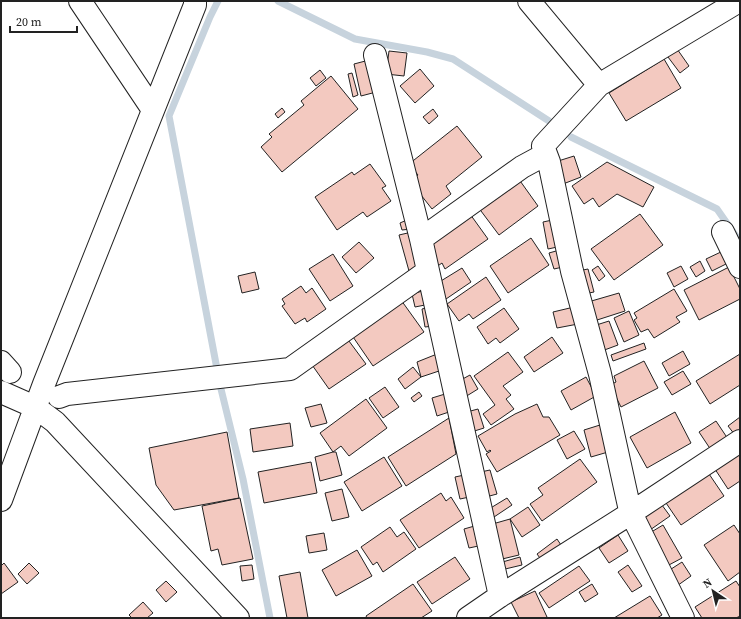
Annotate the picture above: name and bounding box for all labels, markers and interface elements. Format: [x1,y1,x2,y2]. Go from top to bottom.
scale bar [10,8,77,34]
text: 20 m [16,14,42,30]
north arrow [693,571,733,611]
text: N [700,575,715,592]

